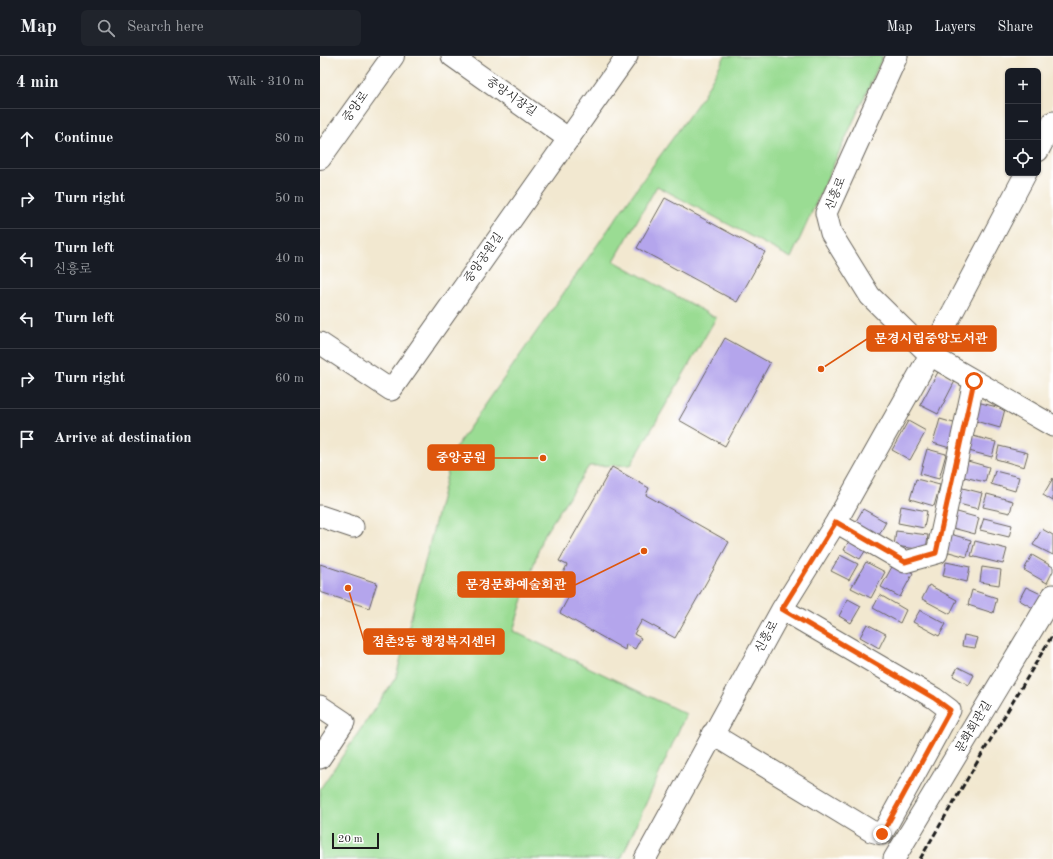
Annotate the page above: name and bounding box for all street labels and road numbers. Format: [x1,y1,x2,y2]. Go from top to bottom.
street label: 중앙시장길 [484,75,539,119]
street label: 중앙로 [340,88,371,125]
street label: 신흥로 [822,175,848,212]
street label: 중앙공원길 [462,230,506,285]
street label: 신흥로 [752,618,781,655]
street label: 문화회관길 [953,699,994,755]

